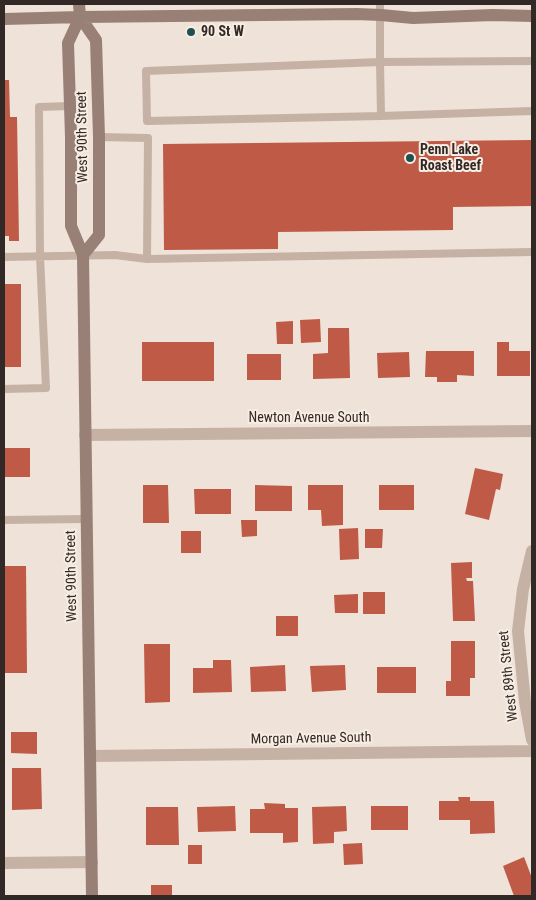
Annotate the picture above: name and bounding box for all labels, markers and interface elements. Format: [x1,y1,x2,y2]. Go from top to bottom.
place label: 90 St W [201,24,244,40]
marker: 90 St W [185,26,197,38]
street label: West 90th Street [74,91,92,183]
place label: Penn Lake Roast Beef [420,142,481,174]
marker: Penn Lake Roast Beef [404,152,416,164]
street label: Newton Avenue South [249,410,369,426]
street label: West 90th Street [63,530,81,622]
street label: West 89th Street [496,630,522,722]
street label: Morgan Avenue South [250,730,372,748]

